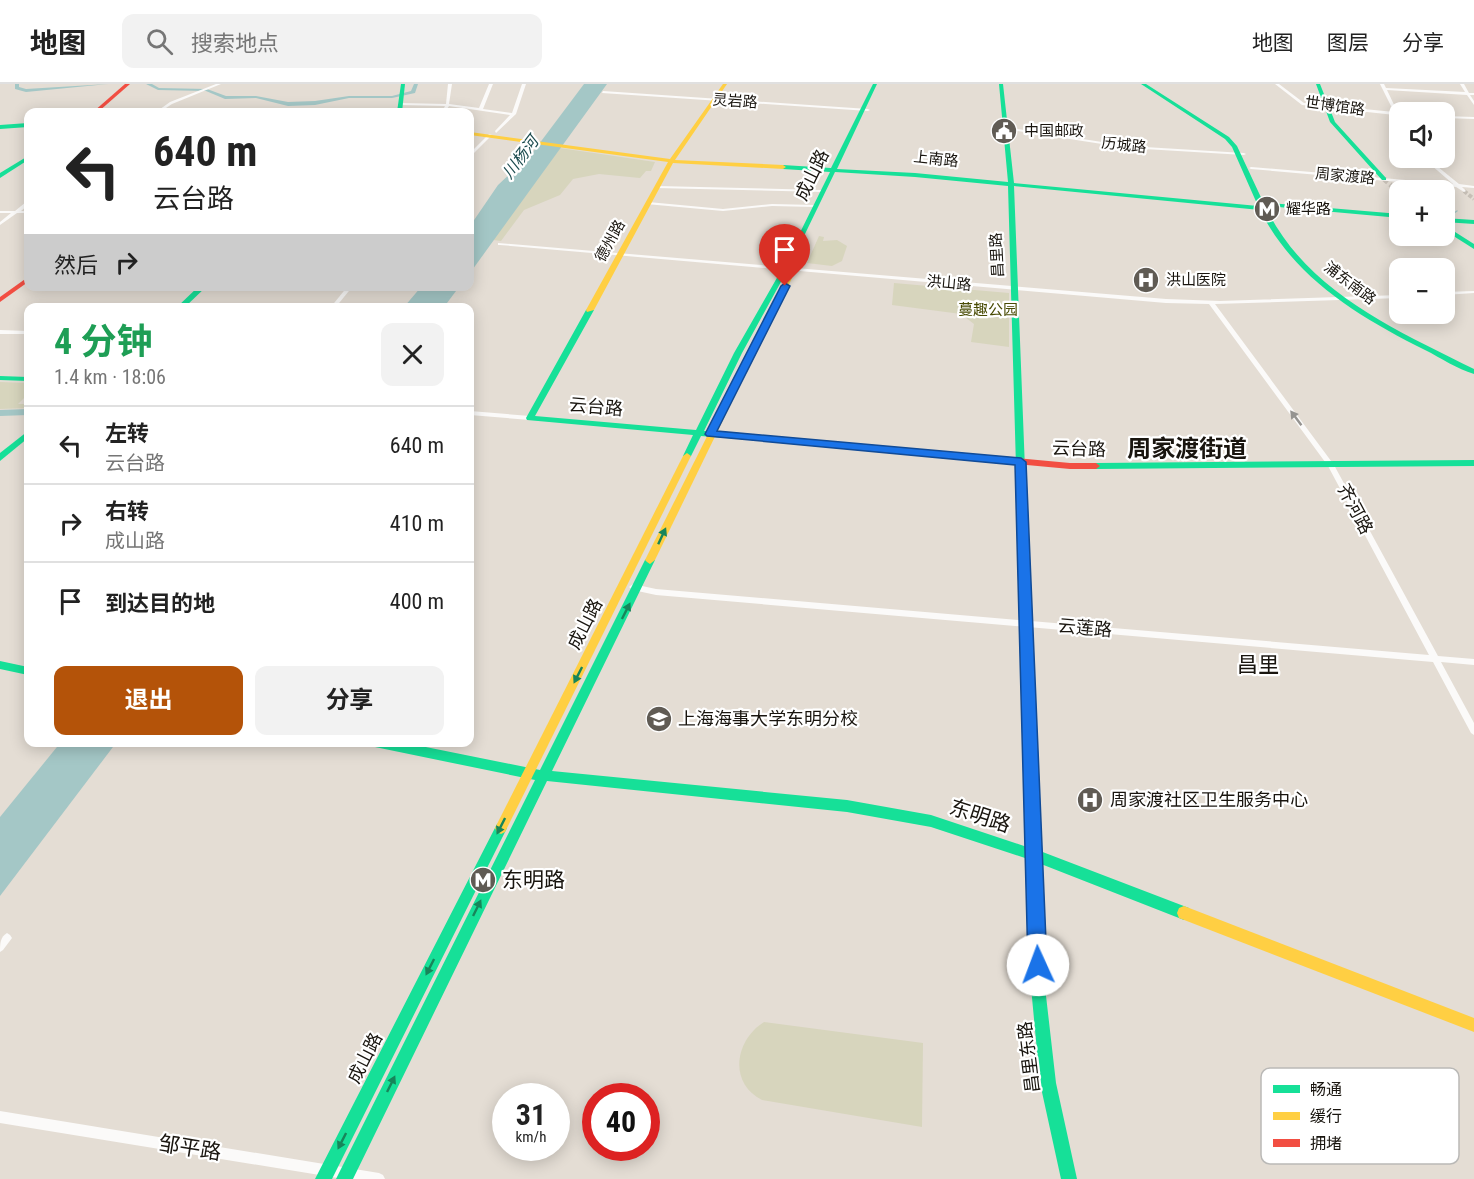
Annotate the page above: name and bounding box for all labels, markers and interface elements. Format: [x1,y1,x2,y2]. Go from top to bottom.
search box [122,14,542,68]
icon: search [143,25,176,58]
text: 地图 [30,27,86,60]
text: 搜索地点 [191,31,279,56]
text: 地图 [1252,31,1294,55]
text: 图层 [1327,31,1369,55]
text: 分享 [1402,31,1444,55]
street label: 灵岩路 [712,90,758,112]
street label: 世博馆路 [1304,93,1366,119]
map controls [1389,102,1455,324]
button: sound [1389,102,1455,168]
public building icon: 中国邮政 [989,116,1019,146]
place label: 中国邮政 [1024,122,1084,140]
text: 640 m [153,127,258,176]
water label: 川杨河 [498,130,544,182]
icon: left [54,132,132,210]
street label: 历城路 [1101,134,1147,156]
street label: 成山路 [790,146,833,204]
street label: 上南路 [913,148,959,170]
street label: 周家渡路 [1314,164,1376,188]
button: + [1389,180,1455,246]
text: 云台路 [153,183,234,215]
metro station icon: 耀华路 [1252,194,1282,224]
place label: 耀华路 [1286,200,1331,218]
street label: 德州路 [591,217,629,265]
pin [759,224,810,286]
street label: 昌里路 [987,232,1007,278]
icon: arrive [768,233,801,266]
icon: right [110,246,143,279]
text: 然后 [54,253,98,278]
street label: 浦东南路 [1321,258,1379,308]
button: − [1389,258,1455,324]
hospital icon: 洪山医院 [1131,265,1161,295]
place label: 洪山医院 [1166,271,1226,289]
street label: 洪山路 [926,272,972,294]
park label: 蔓趣公园 [958,301,1018,319]
text: 4 分钟 [54,321,153,363]
button: close [381,323,444,386]
text: 1.4 km · 18:06 [54,365,166,389]
street label: 云台路 [568,394,624,419]
one-way arrow [1290,410,1302,426]
text: 左转 [105,421,149,446]
icon: left [54,429,87,462]
text: 640 m [390,433,444,458]
district label: 周家渡街道 [1127,435,1247,463]
street label: 云台路 [1052,437,1106,460]
text: 云台路 [105,451,165,475]
street label: 齐河路 [1333,480,1377,538]
text: 右转 [105,499,149,524]
icon: right [54,507,87,540]
text: 410 m [390,511,444,536]
one-way arrow [658,527,667,544]
text: 成山路 [105,529,165,553]
icon: arrive [54,585,87,618]
text: 400 m [390,589,444,614]
text: 到达目的地 [105,591,215,616]
street label: 成山路 [563,595,606,653]
one-way arrow [621,602,631,619]
street label: 云莲路 [1057,615,1113,640]
district label: 昌里 [1237,653,1279,677]
button: 退出 [54,666,243,735]
button: 分享 [255,666,444,735]
one-way arrow [573,666,583,683]
school or university icon: 上海海事大学东明分校 [644,704,674,734]
place label: 上海海事大学东明分校 [678,708,858,729]
hospital icon: 周家渡社区卫生服务中心 [1075,785,1105,815]
place label: 周家渡社区卫生服务中心 [1110,789,1308,810]
street label: 东明路 [946,795,1014,837]
one-way arrow [496,817,506,835]
metro station icon: 东明路 [468,865,498,895]
place label: 东明路 [502,868,565,892]
one-way arrow [473,900,482,917]
position arrow [1006,933,1070,997]
one-way arrow [425,958,435,975]
street label: 昌里东路 [1014,1020,1043,1094]
street label: 成山路 [343,1029,386,1087]
legend [1261,1068,1459,1164]
one-way arrow [386,1075,396,1092]
text: 畅通 [1310,1080,1342,1099]
speed limit sign: 40 [582,1083,660,1161]
text: 31 [516,1097,546,1132]
text: 缓行 [1310,1107,1342,1126]
text: km/h [516,1128,546,1146]
street label: 邹平路 [157,1131,223,1165]
one-way arrow [337,1132,346,1149]
text: 拥堵 [1310,1134,1342,1153]

